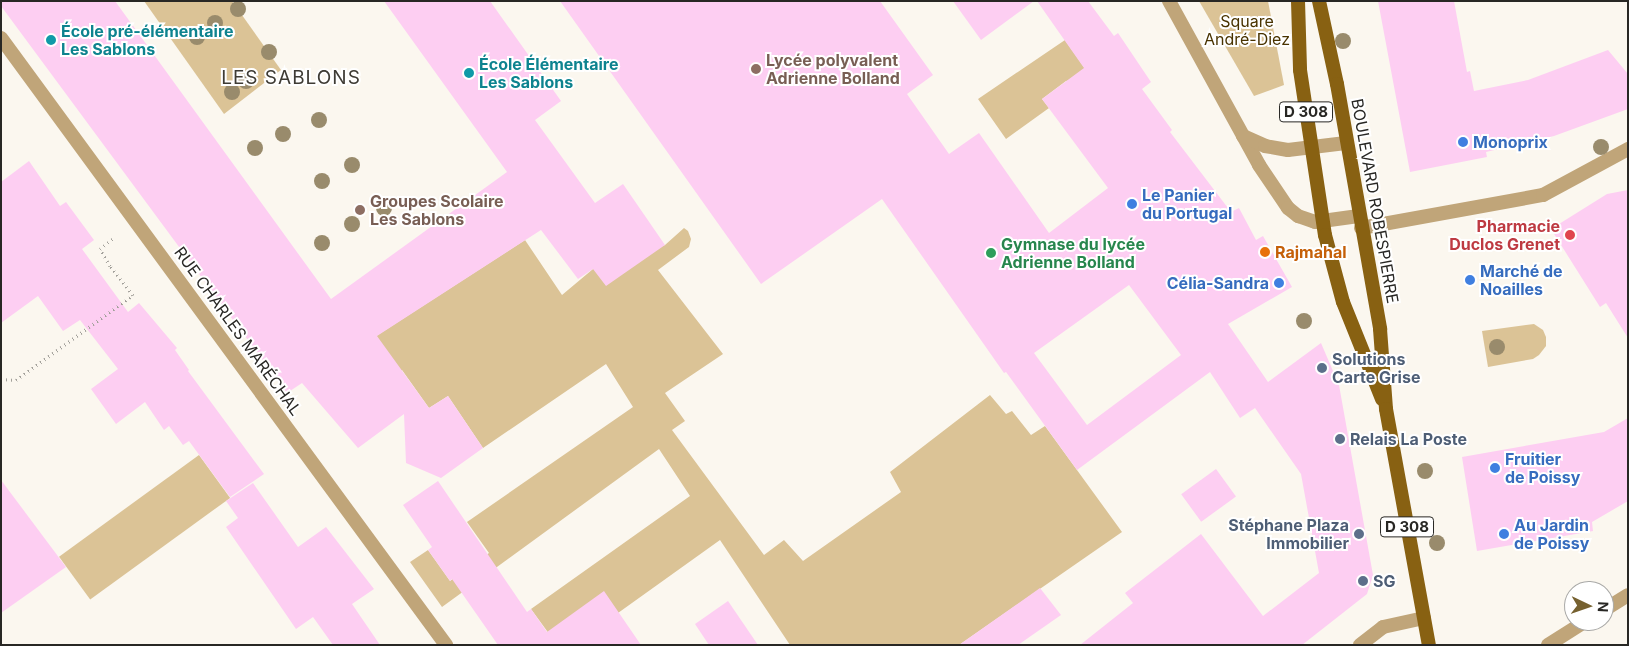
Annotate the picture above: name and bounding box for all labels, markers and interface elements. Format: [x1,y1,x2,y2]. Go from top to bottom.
park label: Square André-Diez [1204,11,1290,49]
place label: École pré-élémentaire Les Sablons [61,21,234,59]
marker: École pré-élémentaire Les Sablons [45,34,57,46]
place label: Lycée polyvalent Adrienne Bolland [766,50,900,88]
place label: École Élémentaire Les Sablons [479,54,618,92]
marker: Lycée polyvalent Adrienne Bolland [750,63,762,75]
district label: LES SABLONS [220,67,362,89]
marker: École Élémentaire Les Sablons [463,67,475,79]
street label: BOULEVARD ROBESPIERRE [1348,97,1402,305]
road number: D 308 [1278,100,1334,124]
place label: Monoprix [1473,132,1548,152]
marker: Monoprix [1457,136,1469,148]
place label: Le Panier du Portugal [1142,185,1232,223]
place label: Groupes Scolaire Les Sablons [370,191,504,229]
marker: Le Panier du Portugal [1126,198,1138,210]
marker: Groupes Scolaire Les Sablons [354,204,366,216]
place label: Pharmacie Duclos Grenet [1449,216,1560,254]
marker: Pharmacie Duclos Grenet [1564,229,1576,241]
place label: Gymnase du lycée Adrienne Bolland [1001,234,1145,272]
place label: Rajmahal [1275,242,1347,262]
street label: RUE CHARLES MARÉCHAL [170,243,306,419]
marker: Rajmahal [1259,246,1271,258]
marker: Gymnase du lycée Adrienne Bolland [985,247,997,259]
place label: Marché de Noailles [1480,261,1563,299]
place label: Célia-Sandra [1167,273,1269,293]
marker: Marché de Noailles [1464,274,1476,286]
marker: Célia-Sandra [1273,277,1285,289]
place label: Solutions Carte Grise [1332,349,1420,387]
marker: Solutions Carte Grise [1316,362,1328,374]
place label: Relais La Poste [1350,429,1467,449]
marker: Relais La Poste [1334,433,1346,445]
place label: Fruitier de Poissy [1505,449,1580,487]
marker: Fruitier de Poissy [1489,462,1501,474]
road number: D 308 [1380,514,1434,540]
place label: Stéphane Plaza Immobilier [1228,515,1349,553]
place label: Au Jardin de Poissy [1514,515,1589,553]
marker: Stéphane Plaza Immobilier [1353,528,1365,540]
marker: Au Jardin de Poissy [1498,528,1510,540]
place label: SG [1373,571,1395,591]
marker: SG [1357,575,1369,587]
north arrow [1564,581,1614,631]
text: N [1595,601,1612,613]

